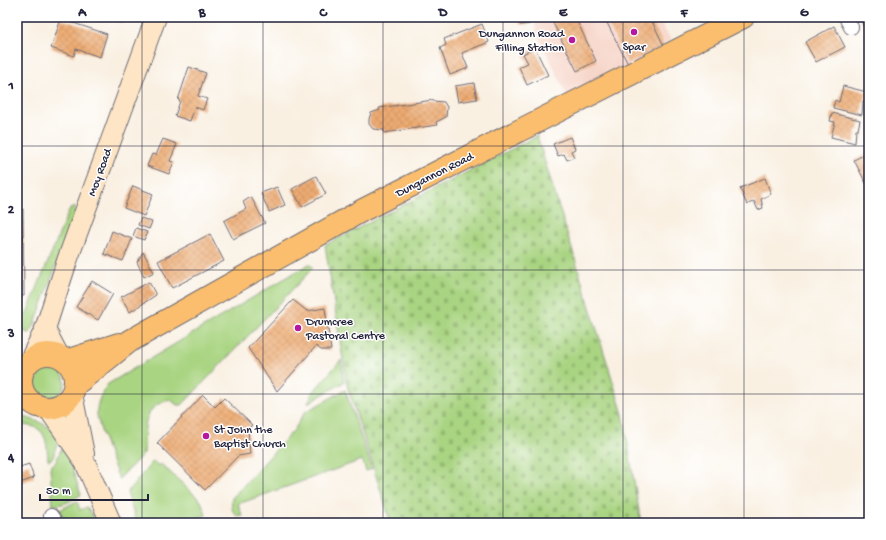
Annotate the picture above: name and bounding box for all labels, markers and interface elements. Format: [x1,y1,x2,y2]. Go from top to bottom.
text: A [77,6,87,21]
text: B [198,6,207,21]
text: C [318,6,328,21]
text: D [438,6,448,21]
text: E [559,6,568,21]
text: F [680,6,689,21]
text: G [800,6,809,21]
marker: Spar [629,27,639,37]
place label: Dungannon Road Filling Station [478,28,565,56]
marker: Dungannon Road Filling Station [567,35,577,45]
place label: Spar [623,41,647,55]
text: 1 [7,79,14,94]
street label: Moy Road [86,146,116,198]
street label: Dungannon Road [393,150,477,202]
text: 2 [8,203,15,218]
place label: Drumcree Pastoral Centre [305,316,386,344]
marker: Drumcree Pastoral Centre [293,323,303,333]
text: 3 [7,327,15,342]
place label: St John the Baptist Church [213,424,286,452]
marker: St John the Baptist Church [201,431,211,441]
text: 4 [7,451,15,466]
scale bar [40,476,148,502]
text: 50 m [46,485,71,499]

